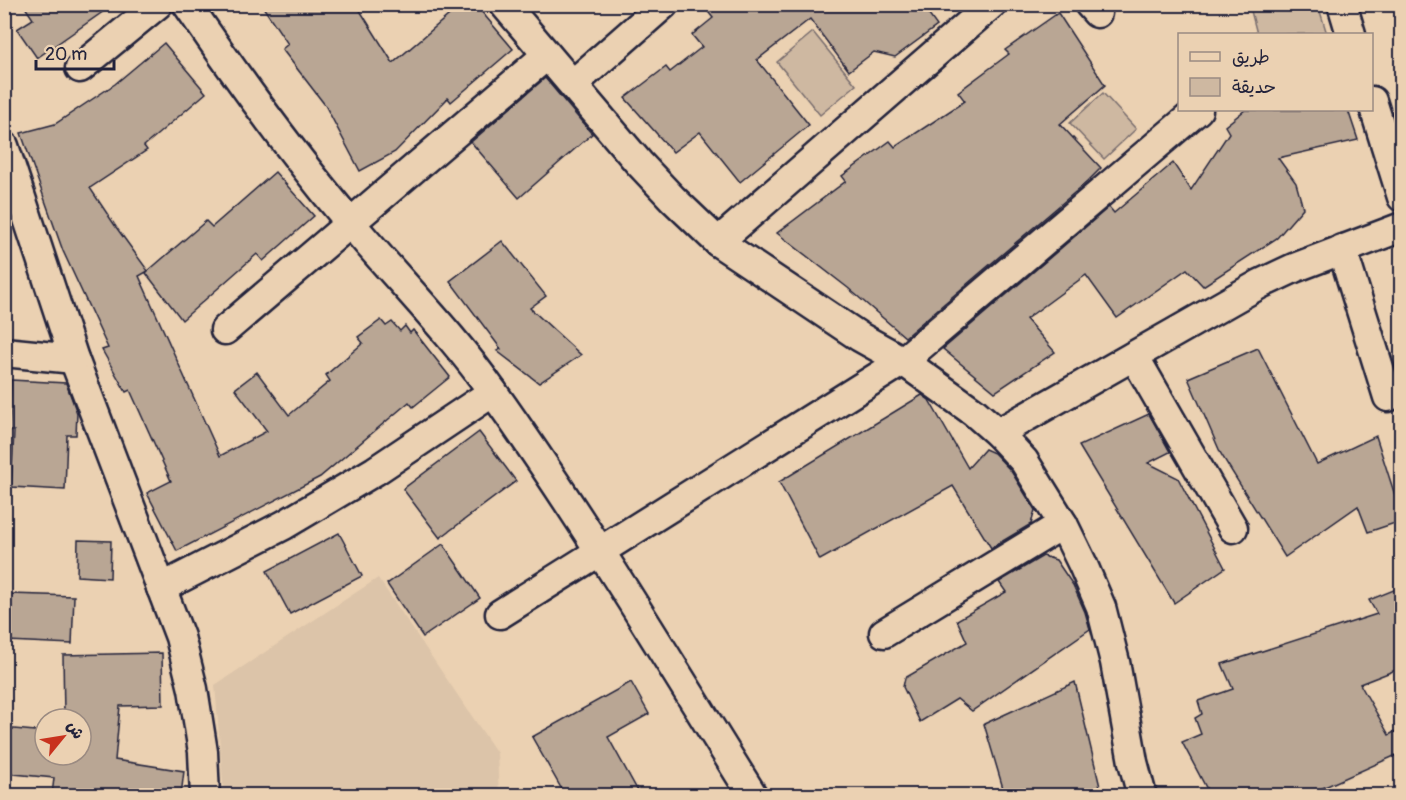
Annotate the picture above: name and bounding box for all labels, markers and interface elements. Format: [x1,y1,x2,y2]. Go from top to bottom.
scale bar [36,33,114,71]
legend [1178,33,1373,111]
text: 20 m [45,43,87,66]
text: طريق [1232,46,1270,69]
text: حديقة [1232,76,1276,99]
north arrow [33,707,93,767]
text: ش [62,717,88,743]

